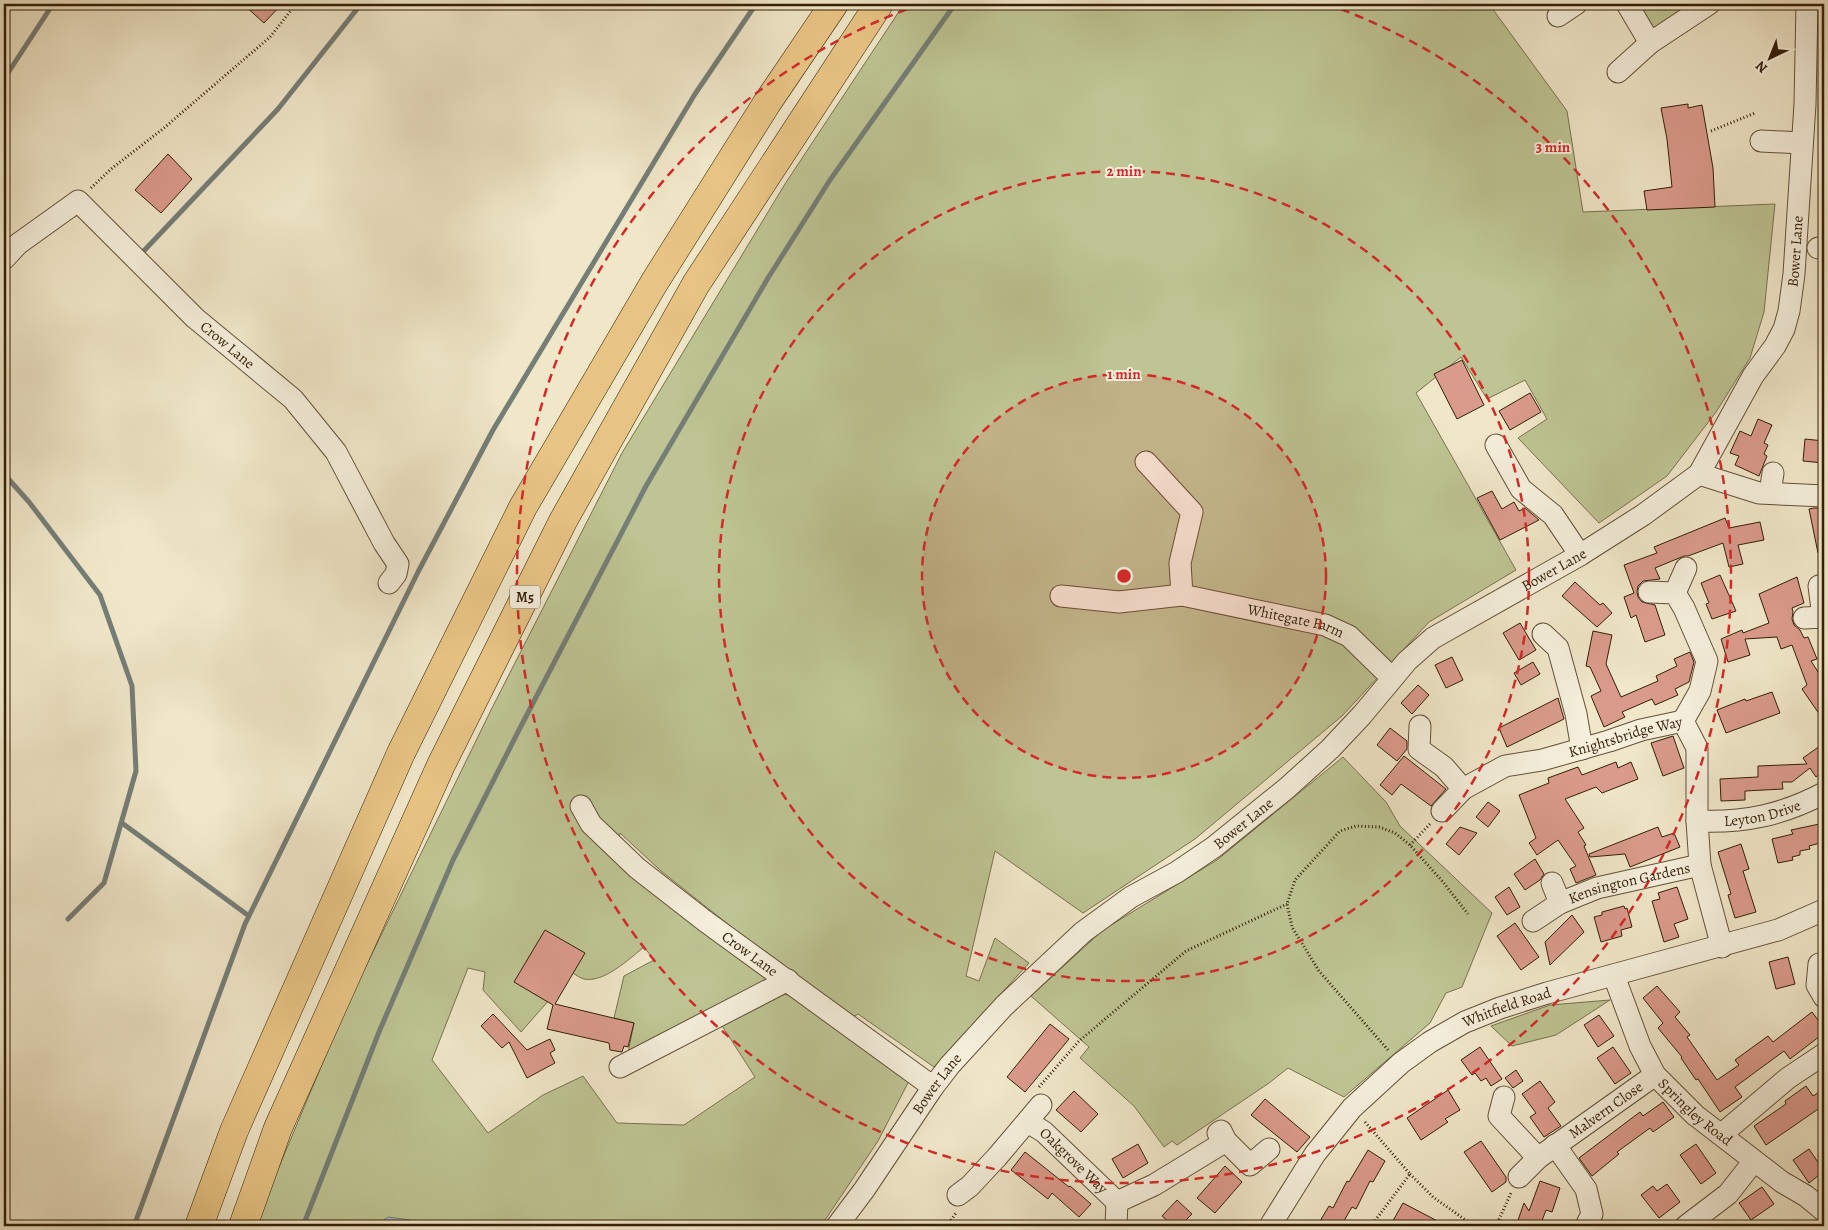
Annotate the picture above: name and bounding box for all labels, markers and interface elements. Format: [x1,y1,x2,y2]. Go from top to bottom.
north arrow [1746,32,1796,82]
text: N [1751,57,1772,78]
text: 3 min [1536,137,1571,157]
text: 2 min [1106,161,1142,181]
street label: Bower Lane [1782,215,1808,288]
street label: Crow Lane [196,316,259,373]
text: 1 min [1107,364,1141,384]
street label: Bower Lane [1518,543,1591,596]
centre of rings [1115,567,1133,585]
road number: M5 [510,586,540,608]
street label: Whitegate Farm [1245,599,1348,643]
street label: Knightsbridge Way [1566,711,1684,762]
street label: Bower Lane [1209,793,1278,854]
street label: Leyton Drive [1723,795,1804,831]
street label: Kensington Gardens [1565,858,1692,909]
street label: Crow Lane [718,926,782,981]
street label: Whitfield Road [1459,982,1554,1032]
street label: Bower Lane [908,1049,966,1118]
street label: Springley Road [1654,1074,1737,1151]
street label: Malvern Close [1565,1077,1647,1143]
street label: Oakgrove Way [1035,1123,1112,1198]

